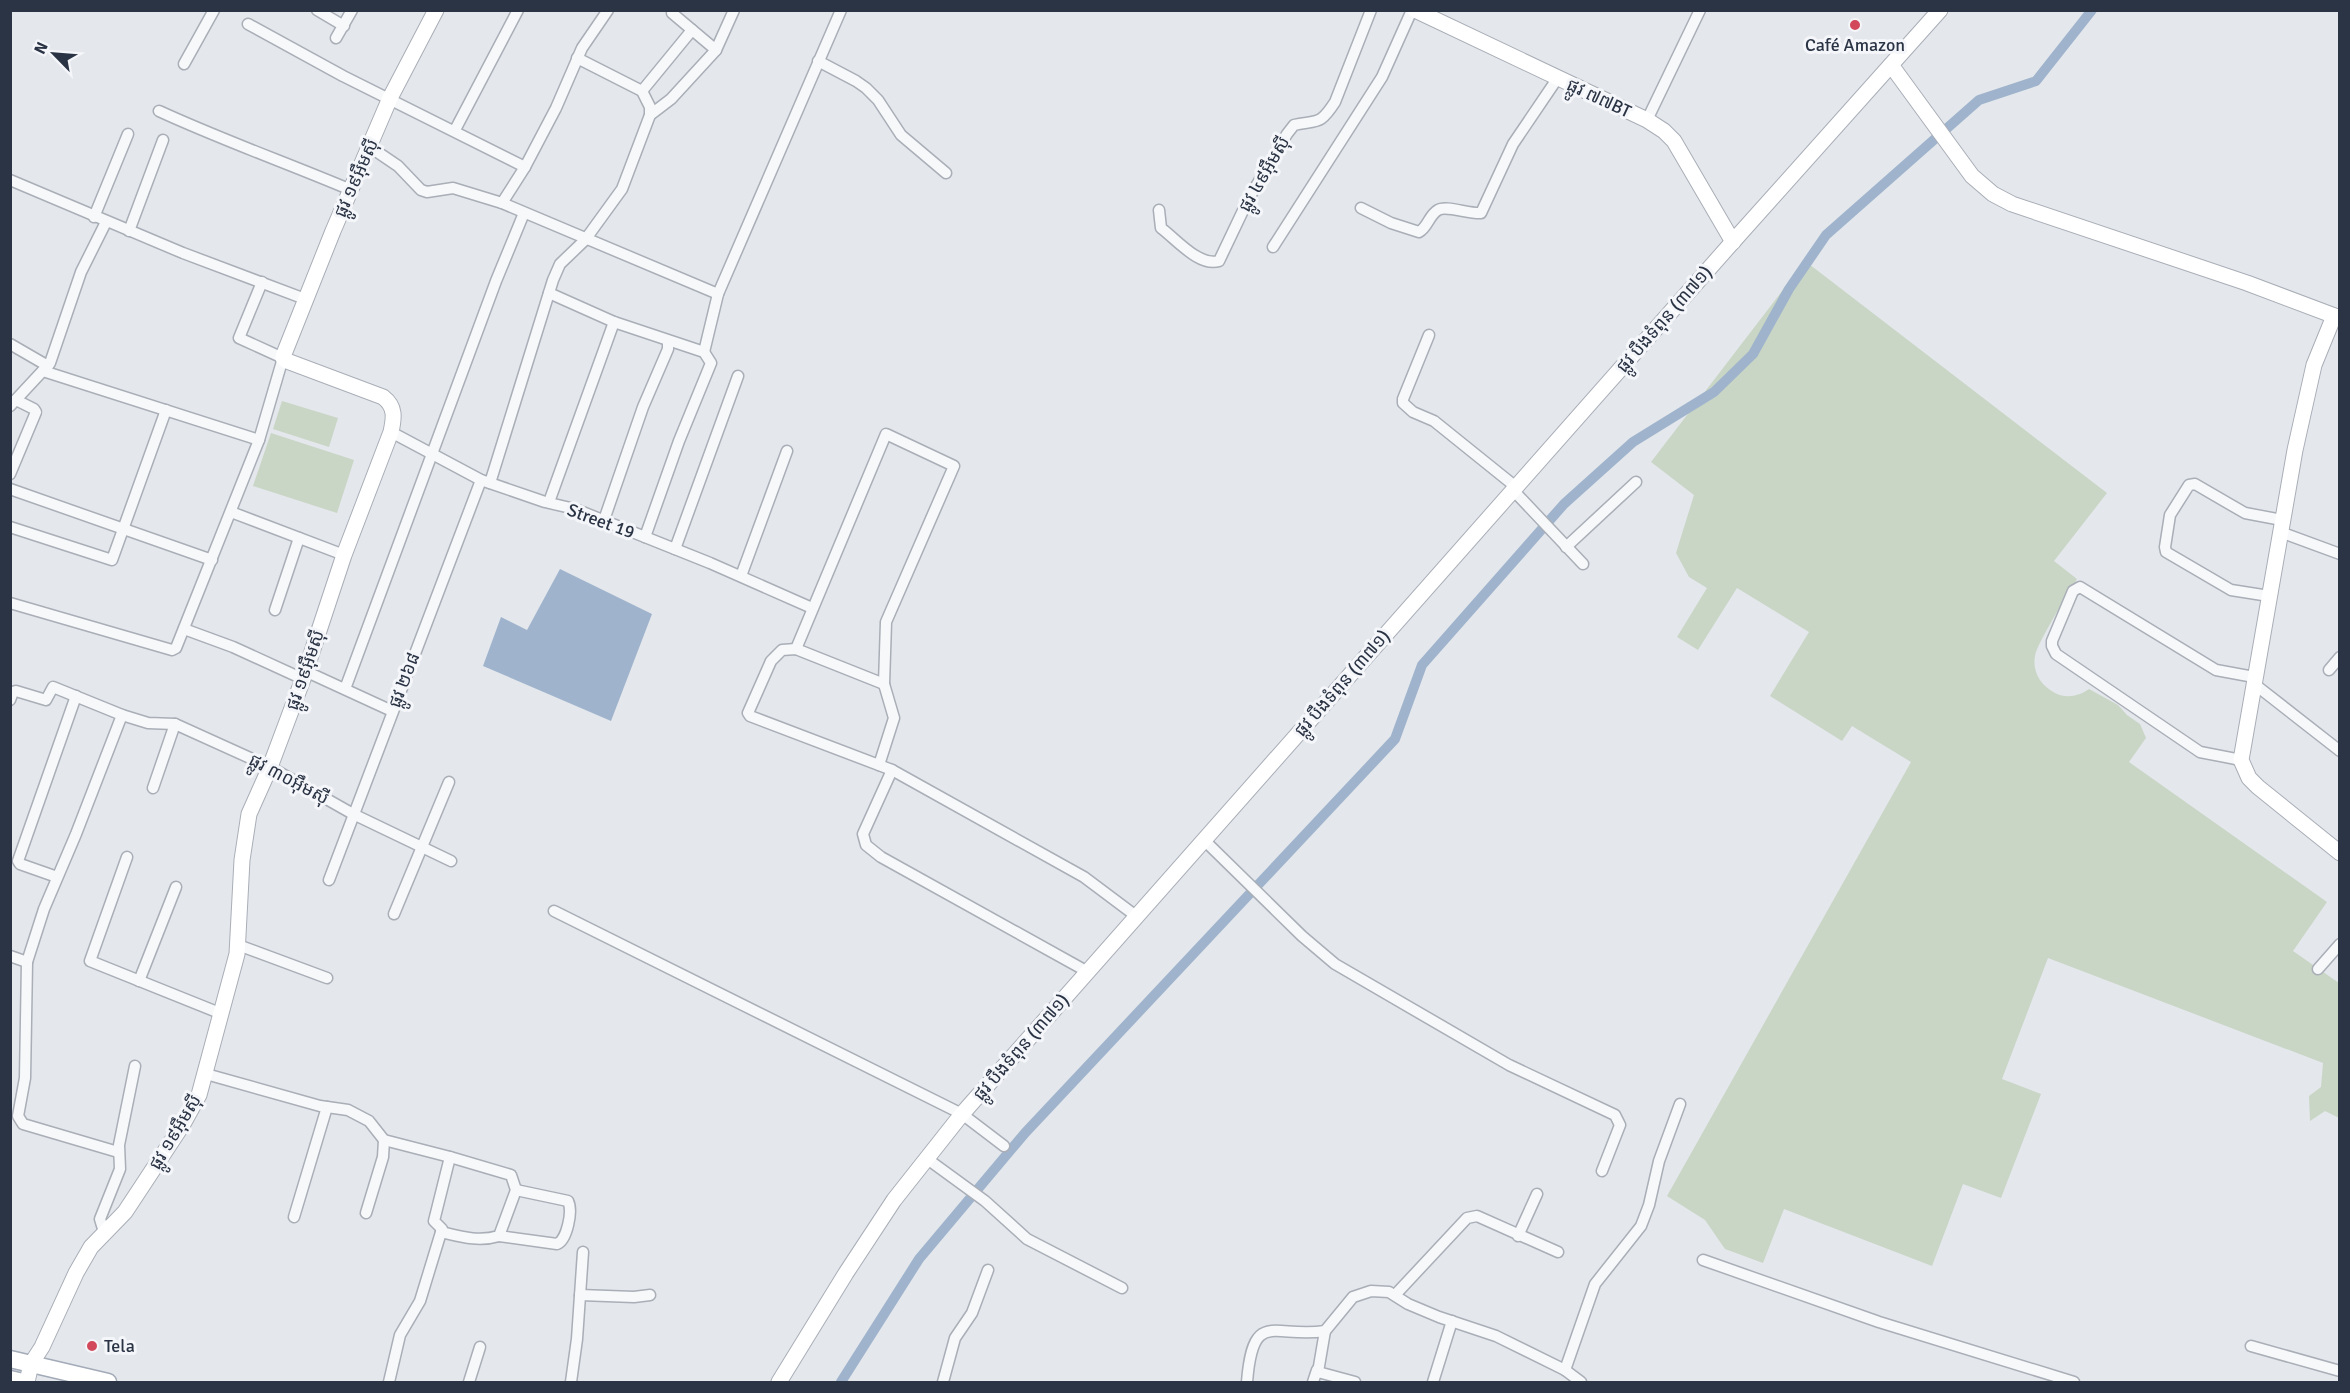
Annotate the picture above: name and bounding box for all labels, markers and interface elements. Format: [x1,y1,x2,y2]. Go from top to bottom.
marker: Café Amazon [1848,18,1862,32]
north arrow [24,24,84,84]
place label: Café Amazon [1805,34,1905,56]
text: N [30,39,53,57]
street label: ផ្លូវ ៧៧BT [1561,73,1635,127]
street label: ផ្លូវ ៤៩អ៊ឹមស៊ី [1234,132,1299,218]
street label: ផ្លូវ ១៩អ៊ឹមស៊ី [329,135,388,223]
street label: ផ្លូវ បឹងទំពុន (៣៧១) [1612,261,1720,381]
street label: Street 19 [564,499,638,543]
street label: ផ្លូវ បឹងទំពុន (៣៧១) [1290,625,1398,745]
street label: ផ្លូវ ១៩អ៊ឹមស៊ី [281,627,334,715]
street label: ផ្លូវ ២៦៨ [383,649,430,713]
street label: ផ្លូវ ៣០អ៊ឹមស៊ី [243,749,333,814]
street label: ផ្លូវ បឹងទំពុន (៣៧១) [969,989,1077,1109]
street label: ផ្លូវ ១៩អ៊ឹមស៊ី [144,1090,211,1176]
place label: Tela [104,1335,135,1357]
marker: Tela [85,1339,99,1353]

